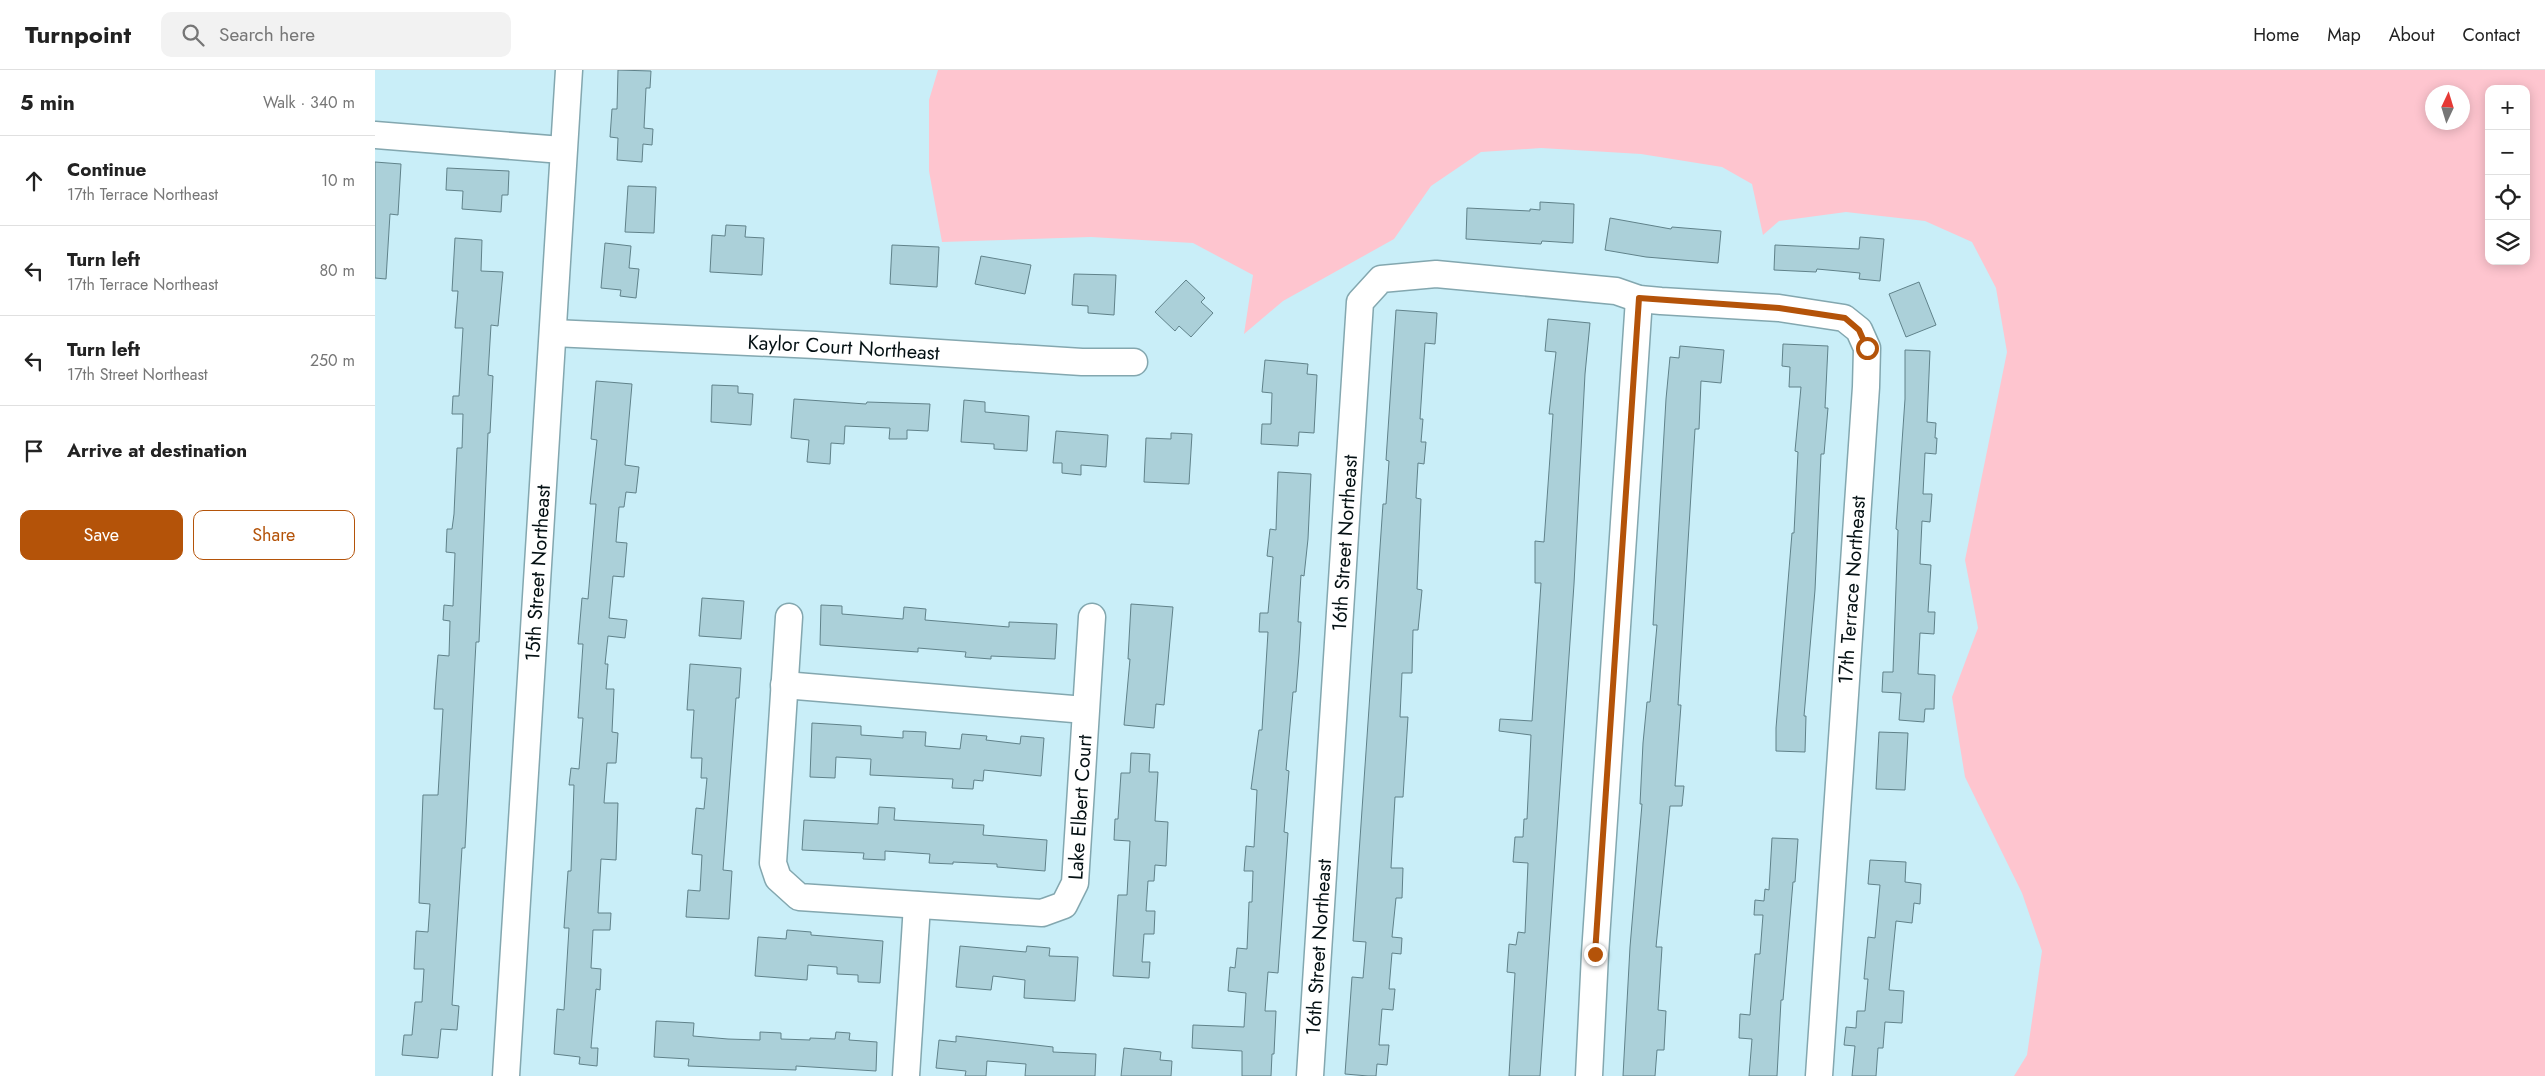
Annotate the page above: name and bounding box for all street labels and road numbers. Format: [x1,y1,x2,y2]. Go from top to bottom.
street label: Kaylor Court Northeast [747,327,941,367]
street label: 16th Street Northeast [1324,454,1365,632]
street label: 15th Street Northeast [518,484,558,662]
street label: 17th Terrace Northeast [1831,495,1873,685]
street label: Lake Elbert Court [1061,734,1099,881]
street label: 16th Street Northeast [1298,858,1339,1037]

